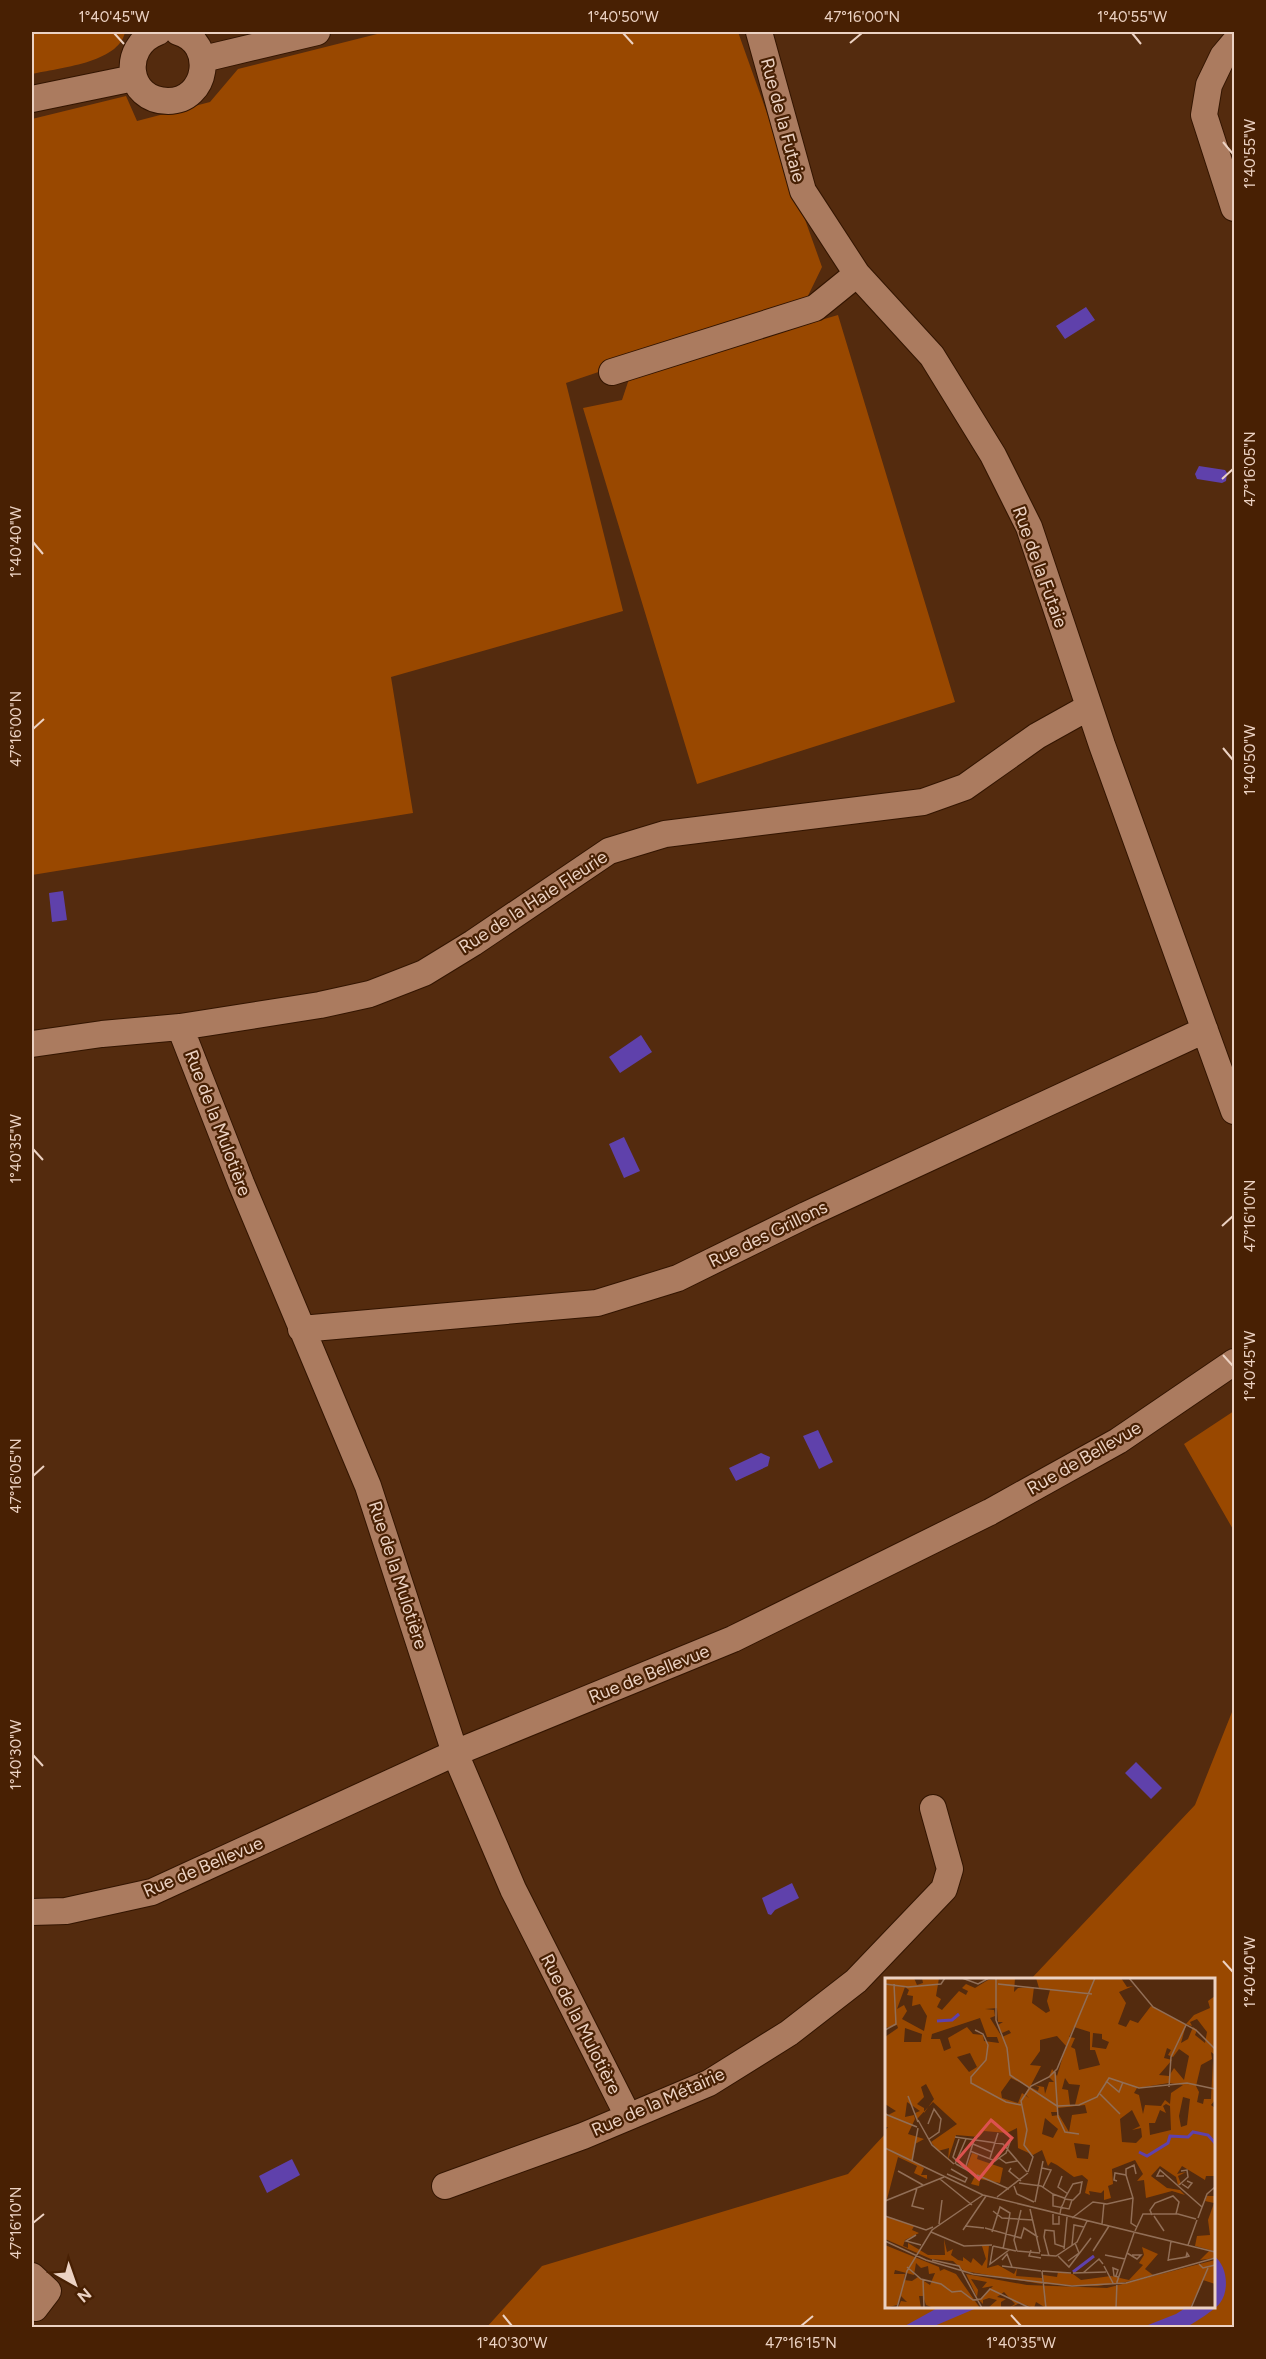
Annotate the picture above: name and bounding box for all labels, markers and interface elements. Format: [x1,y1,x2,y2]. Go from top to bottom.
text: 1°40'45"W [79,8,150,26]
text: 1°40'50"W [587,8,659,26]
text: 47°16'00"N [824,8,900,26]
text: 1°40'55"W [1097,8,1168,26]
street label: Rue de la Futaie [756,56,810,185]
text: 1°40'55"W [1241,118,1259,189]
text: 47°16'05"N [1241,431,1259,507]
street label: Rue de la Futaie [1008,503,1072,631]
text: 1°40'40"W [7,506,25,578]
text: 47°16'00"N [7,691,25,767]
text: 1°40'50"W [1241,724,1259,796]
street label: Rue de la Haie Fleurie [455,846,612,958]
street label: Rue de la Mulotière [180,1047,256,1199]
text: 1°40'35"W [7,1114,25,1184]
text: 47°16'10"N [1241,1180,1259,1252]
street label: Rue des Grillons [705,1196,831,1272]
text: 1°40'45"W [1241,1330,1259,1401]
street label: Rue de Bellevue [1023,1416,1145,1500]
text: 47°16'05"N [7,1438,25,1514]
street label: Rue de la Mulotière [364,1498,432,1652]
street label: Rue de Bellevue [586,1640,713,1708]
text: 1°40'30"W [7,1719,25,1790]
street label: Rue de Bellevue [140,1832,266,1902]
text: 1°40'40"W [1241,1936,1259,2008]
street label: Rue de la Mulotière [536,1950,626,2098]
inset map [885,1978,1215,2308]
street label: Rue de la Métairie [588,2063,728,2141]
text: 47°16'10"N [7,2187,25,2259]
north arrow [45,2254,105,2314]
text: N [73,2284,95,2306]
text: 1°40'30"W [477,2334,548,2352]
text: 47°16'15"N [765,2334,837,2352]
text: 1°40'35"W [986,2334,1056,2352]

